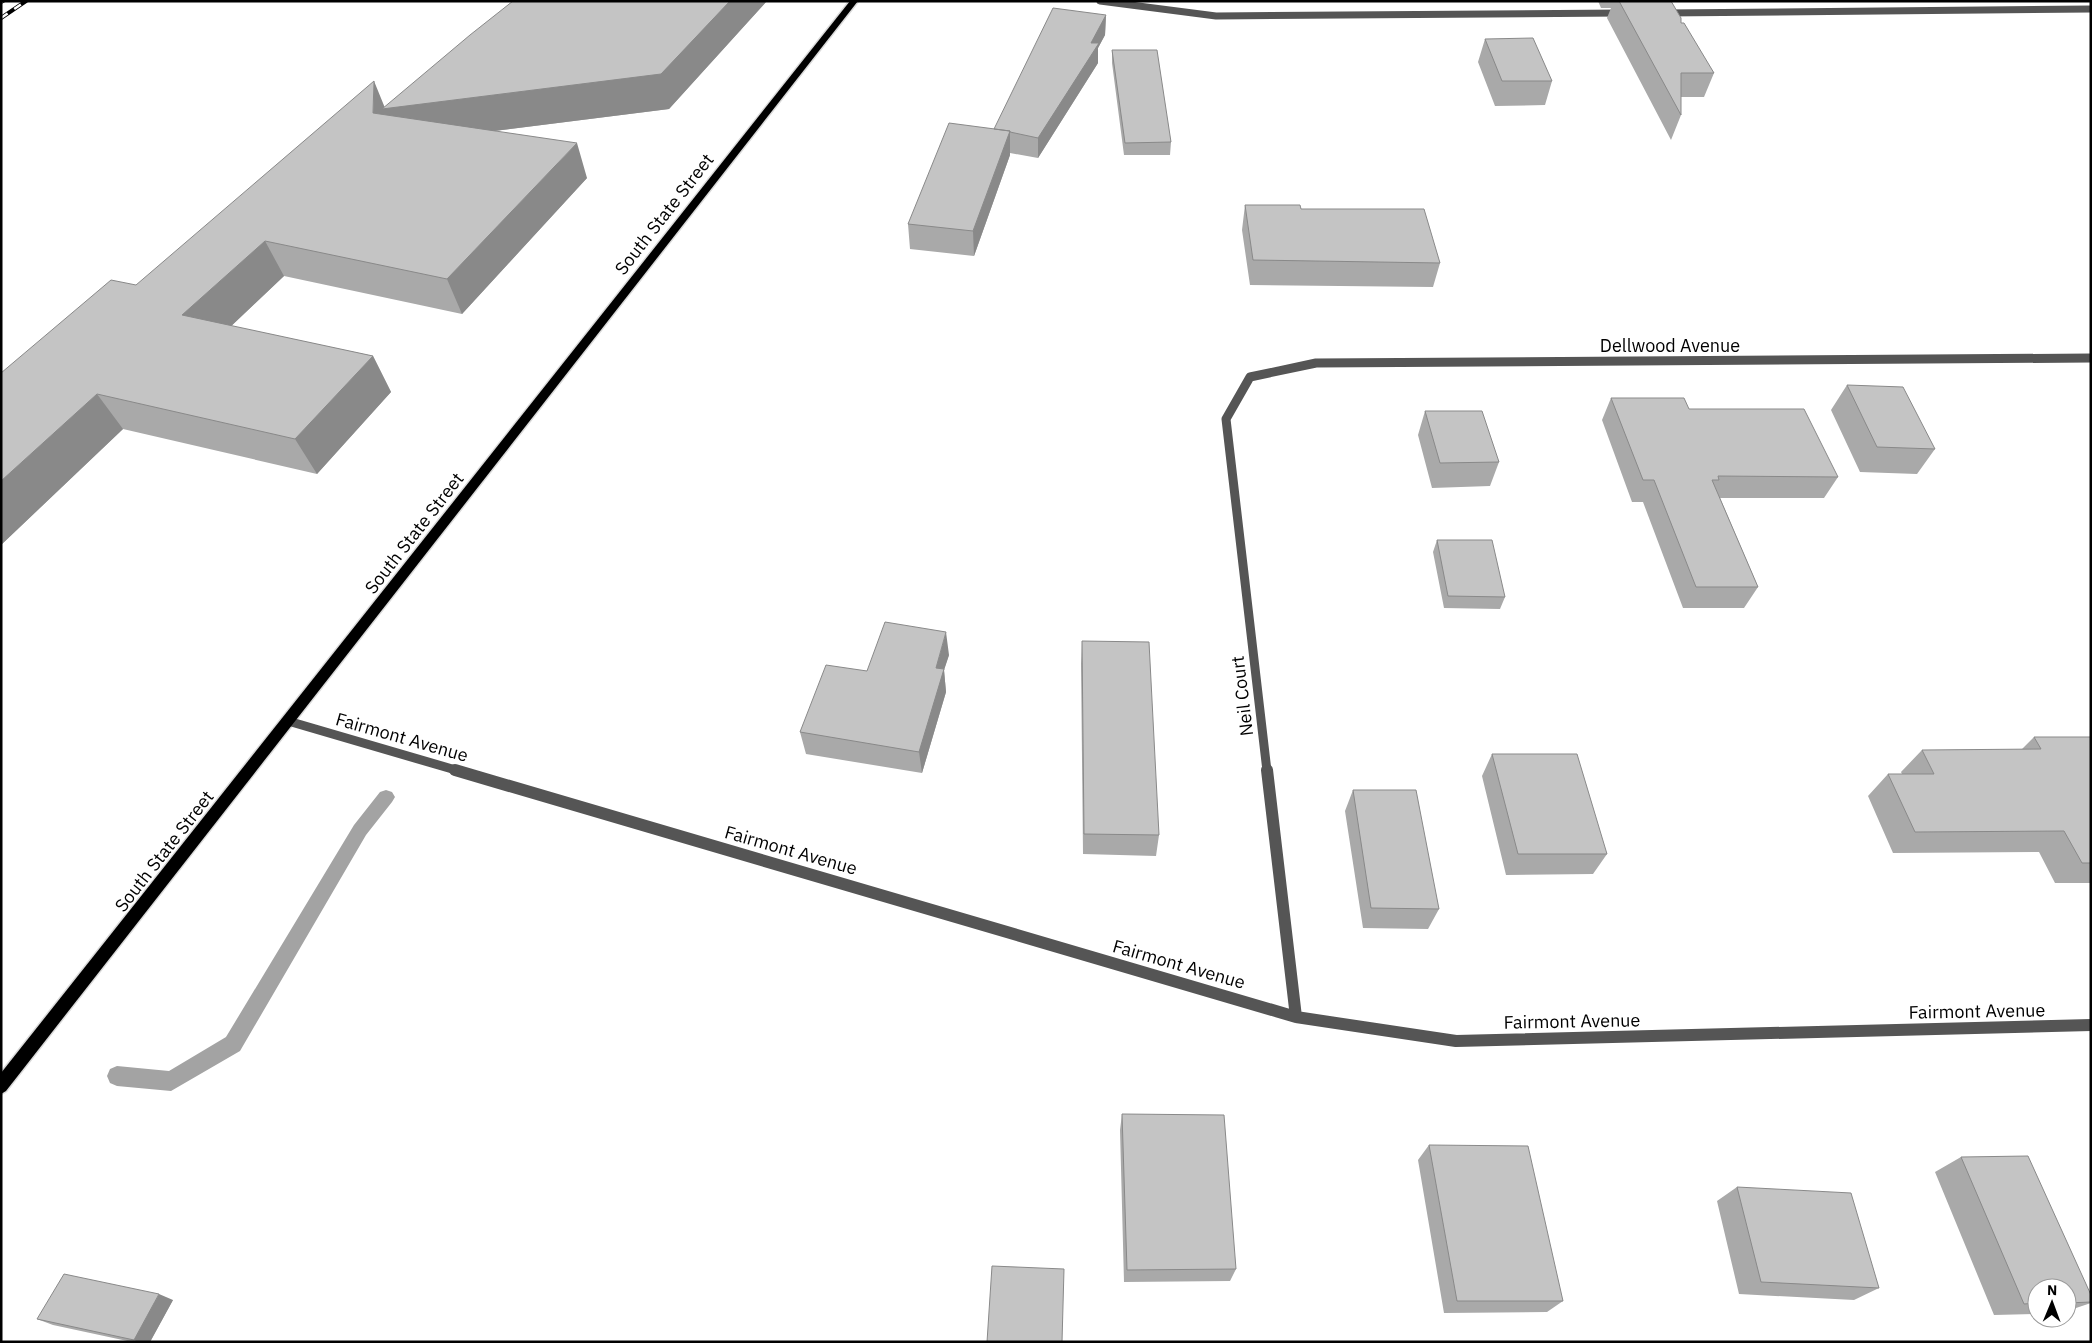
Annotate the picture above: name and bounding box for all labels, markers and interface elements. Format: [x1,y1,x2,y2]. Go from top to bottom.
street label: South State Street [609,149,719,279]
street label: Dellwood Avenue [1600,334,1740,357]
street label: South State Street [359,468,469,598]
street label: Neil Court [1226,655,1258,737]
street label: Fairmont Avenue [333,707,471,767]
street label: South State Street [109,786,219,916]
street label: Fairmont Avenue [722,820,860,880]
street label: Fairmont Avenue [1110,934,1248,994]
street label: Fairmont Avenue [1908,998,2046,1024]
street label: Fairmont Avenue [1503,1008,1641,1034]
north arrow [2027,1278,2077,1328]
text: N [2047,1281,2057,1299]

